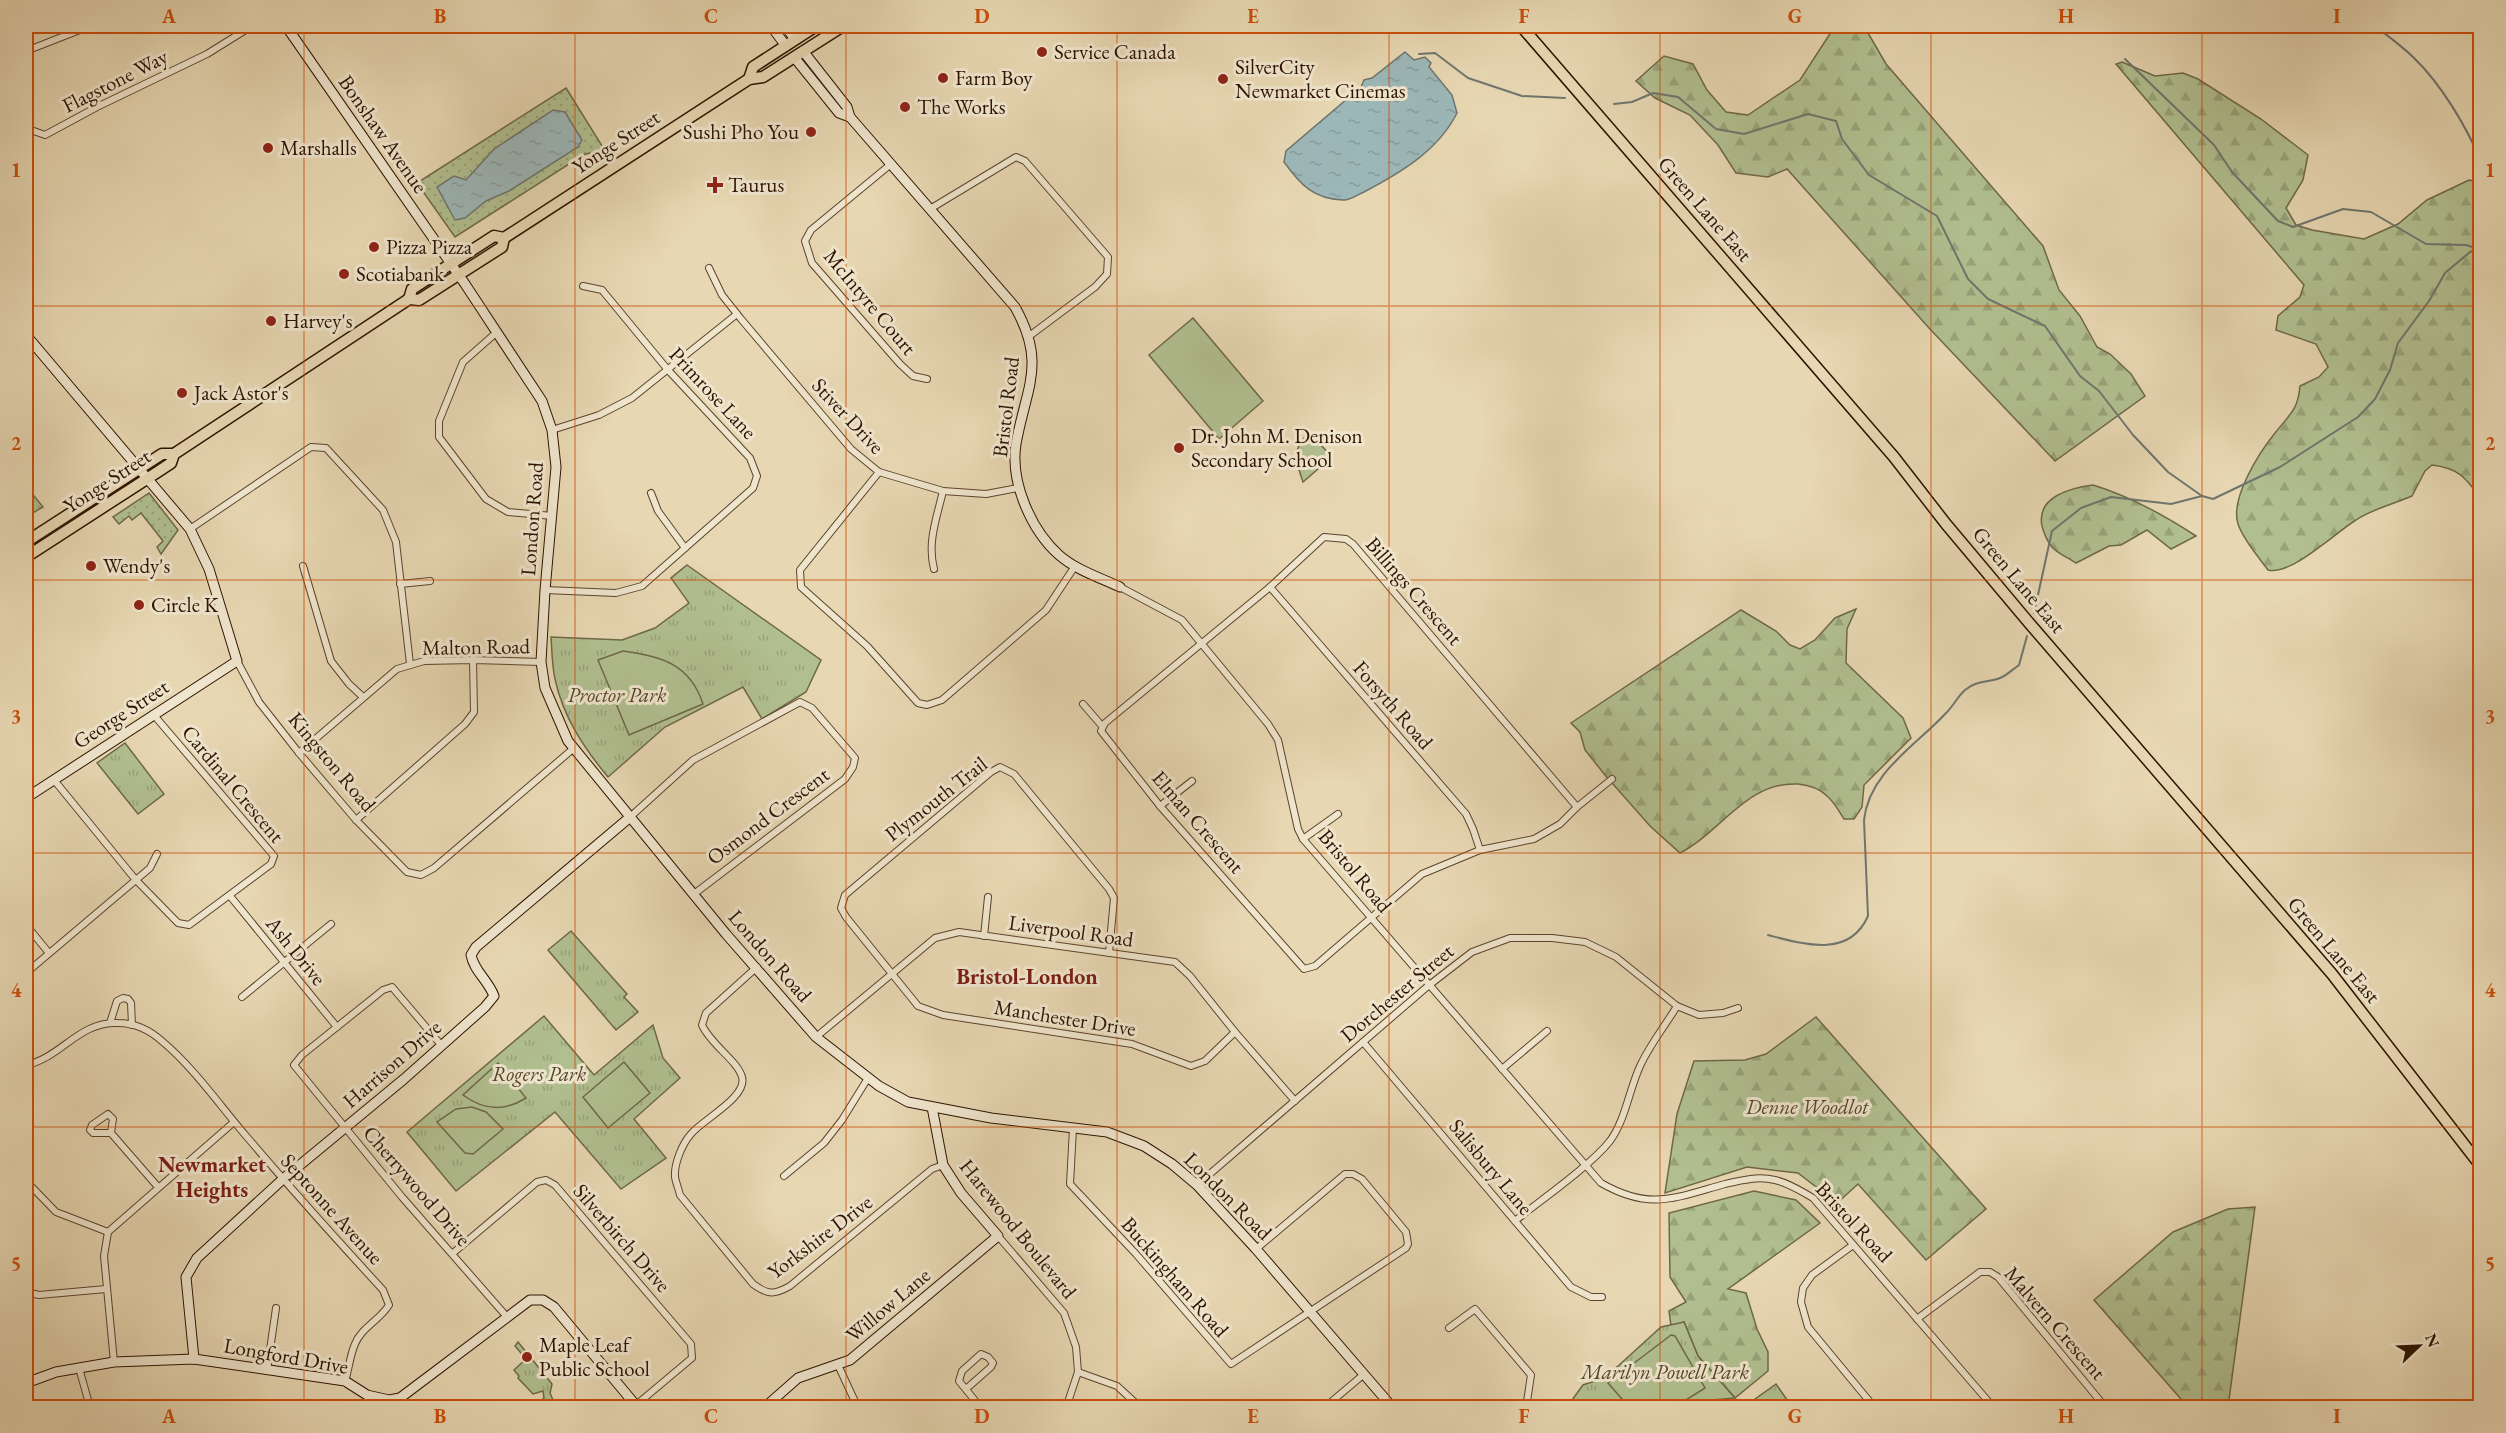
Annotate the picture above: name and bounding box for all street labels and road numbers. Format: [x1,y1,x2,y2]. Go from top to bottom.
street label: Flagstone Way [57,42,173,119]
street label: Bonshaw Avenue [333,69,434,198]
street label: Yonge Street [567,103,665,180]
street label: Green Lane East [1652,150,1759,267]
street label: McIntyre Court [818,243,923,361]
street label: Primrose Lane [664,341,763,445]
street label: Bristol Road [986,355,1025,459]
street label: Stiver Drive [806,372,890,459]
street label: Yonge Street [58,442,156,519]
street label: London Road [514,461,549,577]
street label: Green Lane East [1967,521,2072,639]
street label: Billings Crescent [1360,531,1469,651]
street label: Malton Road [422,632,531,661]
street label: Forsyth Road [1347,655,1440,755]
street label: George Street [68,673,174,754]
street label: Kingston Road [283,706,382,818]
street label: Cardinal Crescent [176,719,291,848]
street label: Plymouth Trail [879,750,992,847]
street label: Osmond Crescent [701,761,835,870]
street label: Elman Crescent [1146,765,1251,879]
street label: Bristol Road [1313,823,1398,918]
street label: Green Lane East [2282,891,2387,1009]
street label: London Road [723,904,818,1008]
street label: Liverpool Road [1007,908,1136,953]
street label: Ash Drive [260,910,332,991]
street label: Dorchester Street [1334,937,1459,1048]
street label: Manchester Drive [992,993,1138,1042]
street label: Harrison Drive [337,1013,447,1114]
street label: Salisbury Lane [1443,1113,1539,1220]
street label: Cherrywood Drive [357,1120,477,1252]
street label: London Road [1178,1146,1278,1246]
street label: Septonne Avenue [275,1147,389,1270]
street label: Harewood Boulevard [954,1153,1083,1304]
street label: Bristol Road [1810,1175,1899,1268]
street label: Silverbirch Drive [568,1178,677,1298]
street label: Yorkshire Drive [762,1188,877,1285]
street label: Buckingham Road [1116,1211,1235,1343]
street label: Malvern Crescent [1999,1260,2112,1385]
street label: Willow Lane [840,1261,936,1348]
street label: Longford Drive [222,1331,351,1380]

